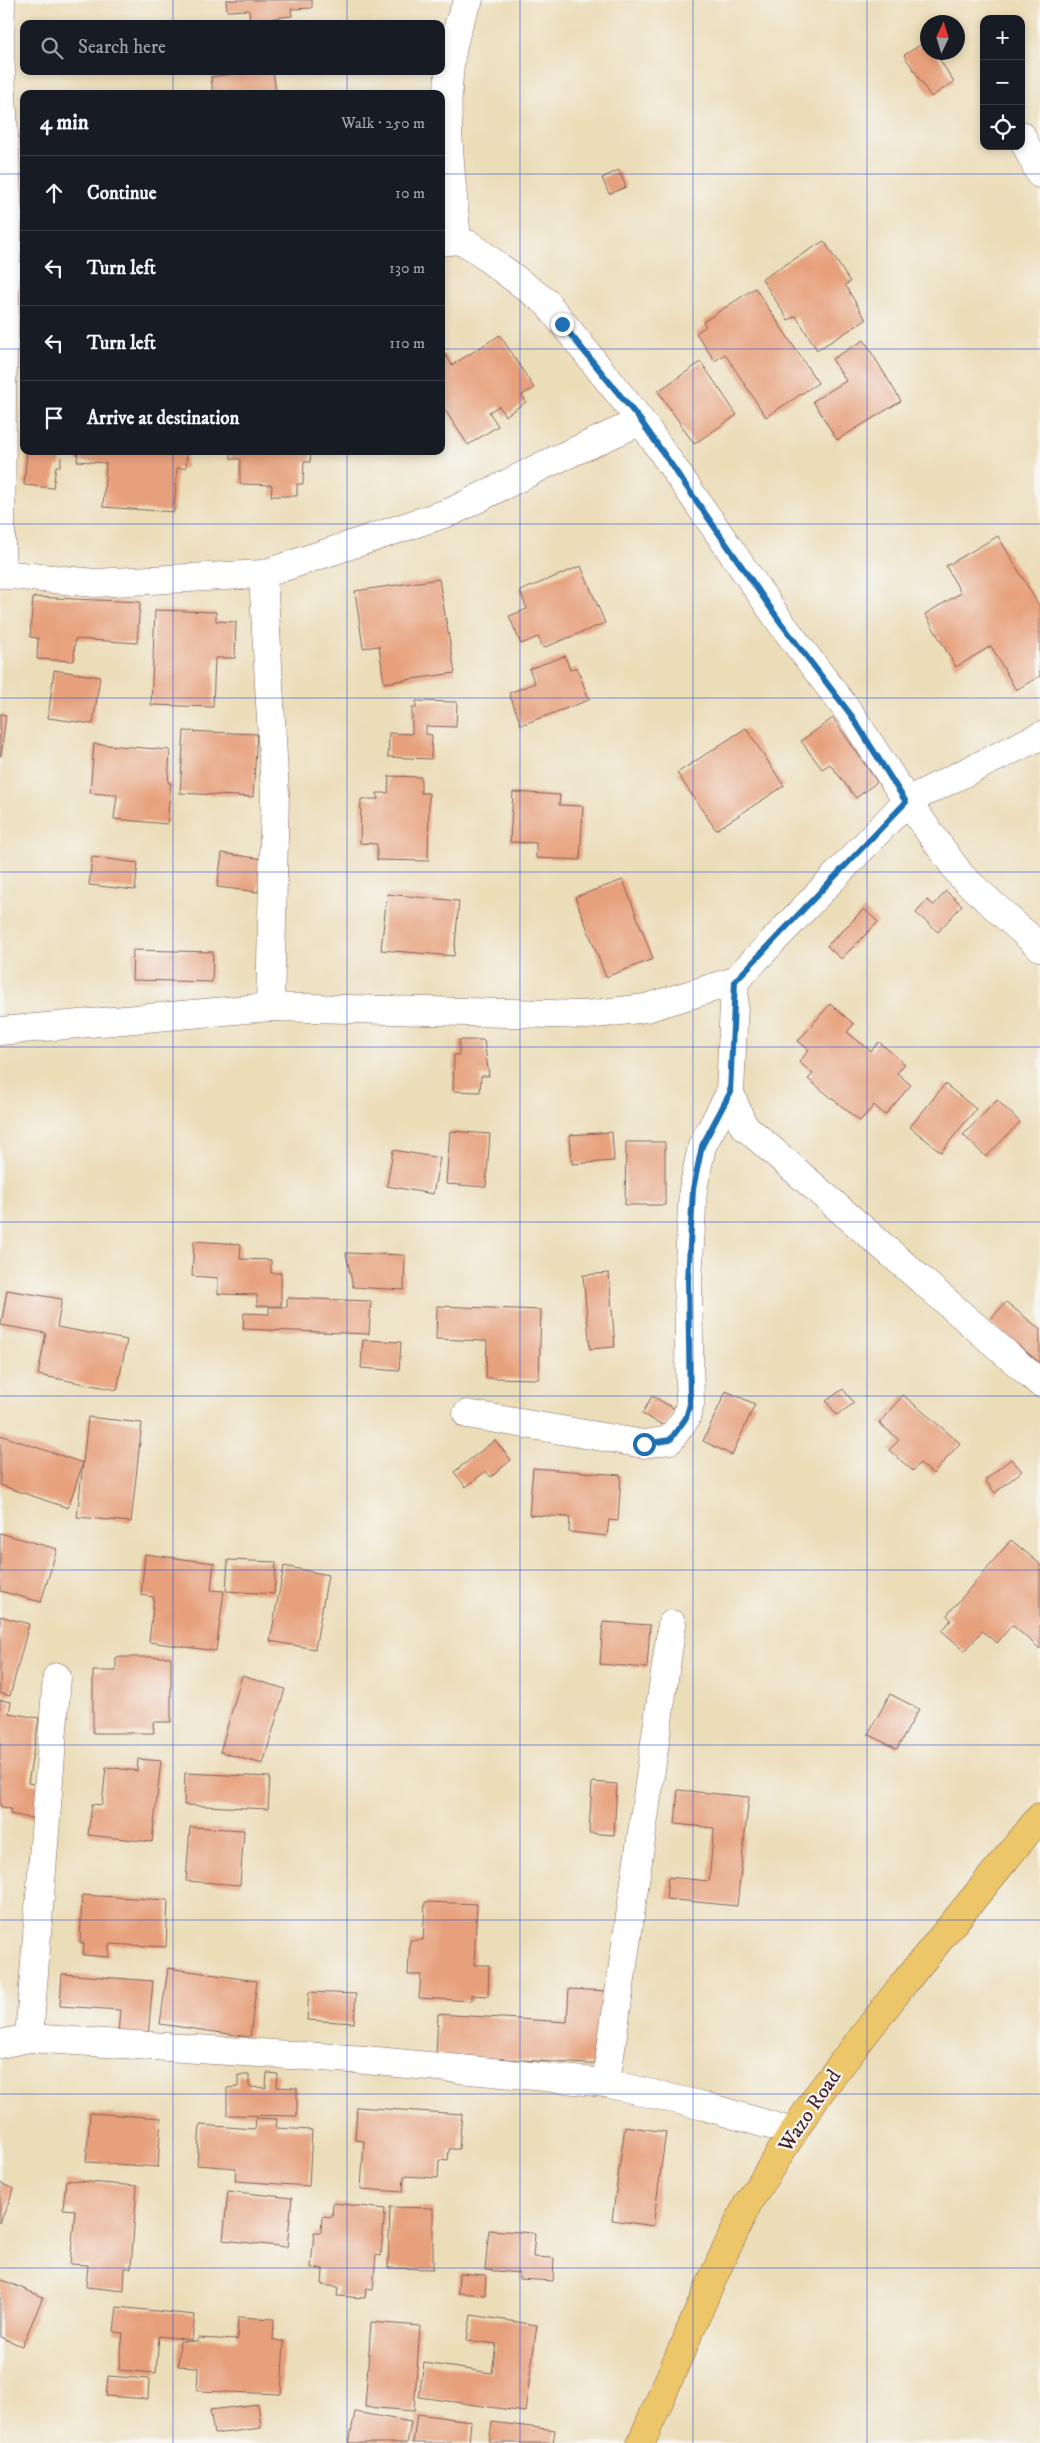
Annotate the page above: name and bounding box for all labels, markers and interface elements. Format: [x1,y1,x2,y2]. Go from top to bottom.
north arrow [920,15,965,60]
map controls [980,15,1025,150]
button: + [980,15,1025,60]
search box [20,20,445,75]
icon: search [38,34,66,62]
text: Search here [78,36,166,59]
button: − [980,60,1025,105]
button: locate [980,105,1025,150]
text: 4 min [40,110,89,136]
text: Walk · 250 m [341,113,425,133]
icon: ahead [40,179,68,207]
text: Continue [87,182,157,205]
text: 10 m [395,183,425,203]
icon: left [40,254,68,282]
text: Turn left [87,257,156,280]
text: 130 m [389,258,425,278]
route end [551,313,574,336]
icon: left [40,329,68,357]
text: Turn left [87,332,156,355]
text: 110 m [389,333,425,353]
icon: arrive [40,404,68,432]
text: Arrive at destination [87,407,239,430]
route start [633,1433,656,1456]
street label: Wazo Road [772,2064,847,2158]

